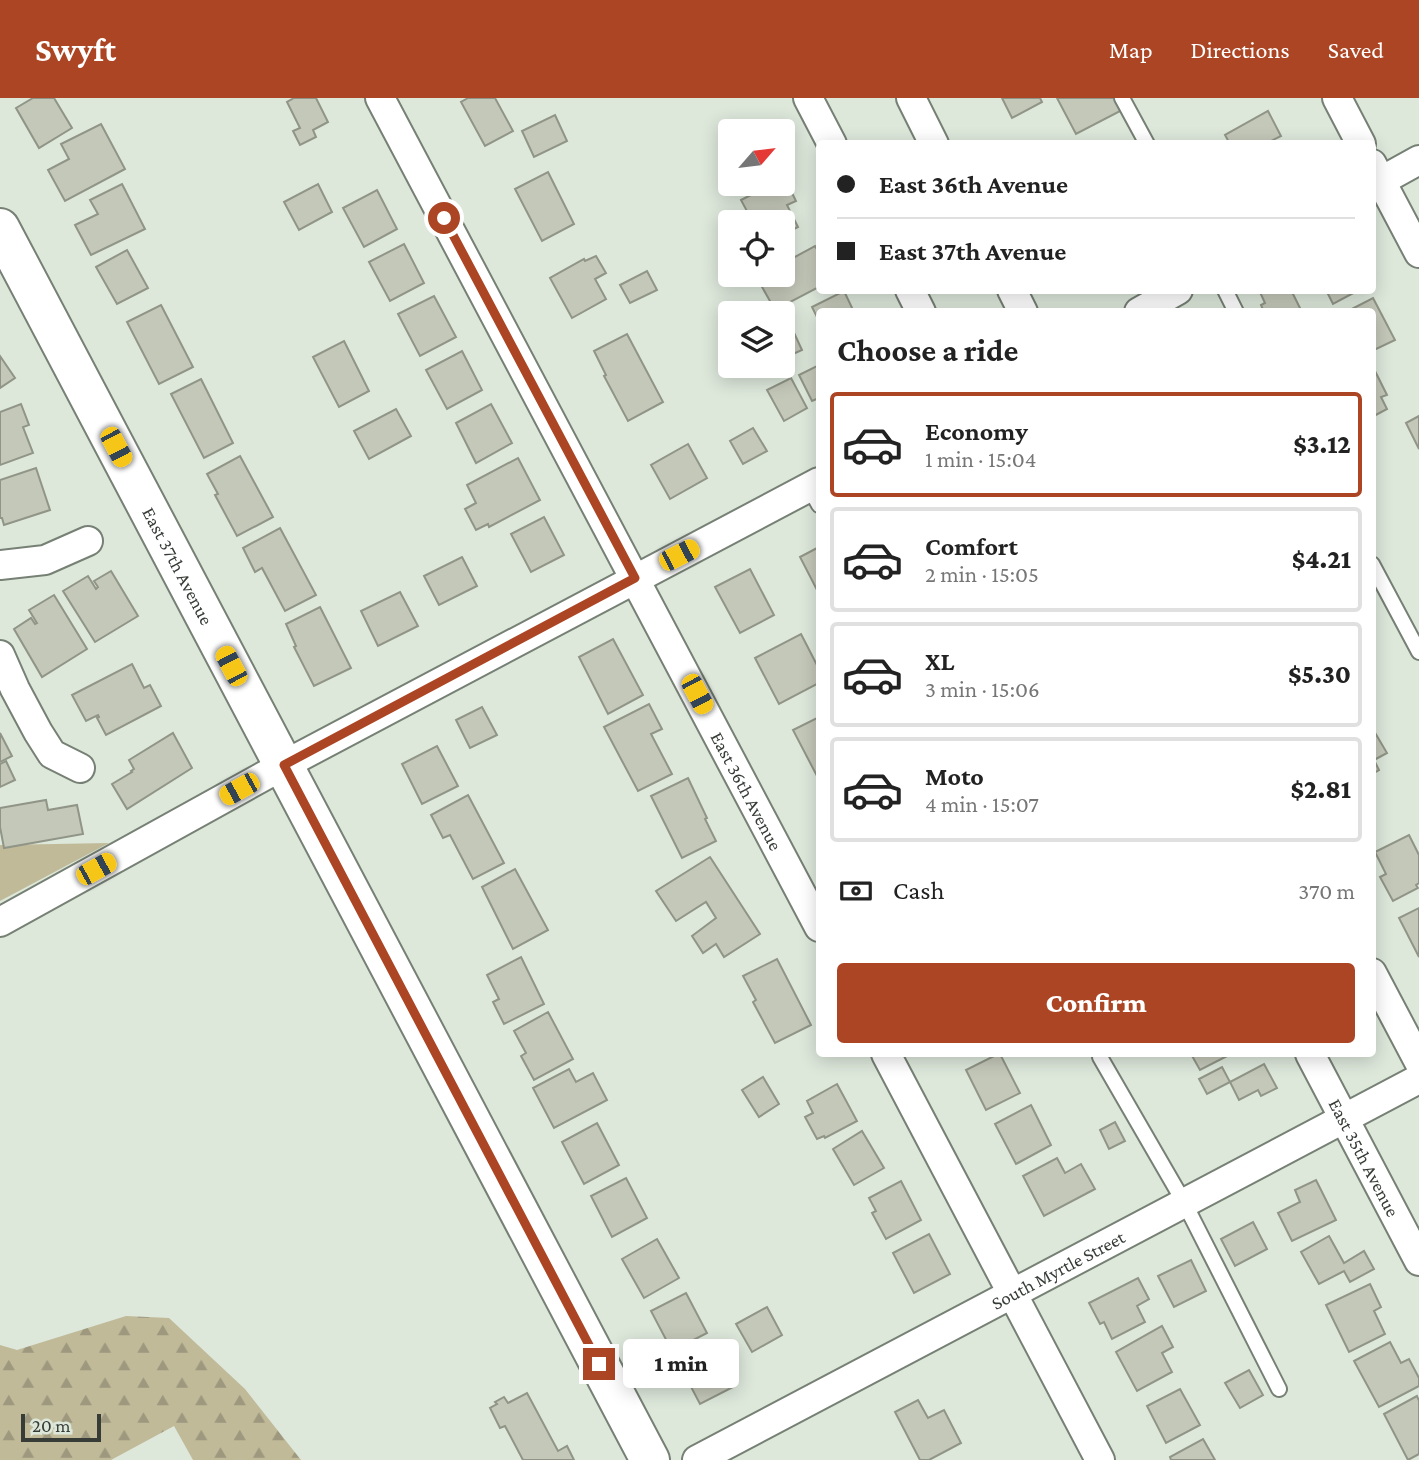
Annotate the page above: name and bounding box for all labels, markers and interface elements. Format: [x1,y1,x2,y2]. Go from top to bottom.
text: Swyft [35,31,116,68]
text: Map [1109,36,1153,63]
text: Directions [1191,36,1290,63]
text: Saved [1328,36,1384,63]
north arrow [718,119,794,196]
map controls [718,119,795,378]
text: East 36th Avenue [879,170,1068,199]
route start [428,202,460,234]
button: locate [718,210,795,287]
text: East 37th Avenue [879,237,1066,266]
button: layers [718,301,795,378]
text: Choose a ride [837,332,1018,368]
icon: car [841,413,904,476]
text: Economy [925,417,1028,446]
car [97,424,136,470]
text: $3.12 [1293,430,1351,459]
text: 1 min · 15:04 [925,446,1036,472]
street label: East 37th Avenue [139,503,218,628]
icon: car [841,528,904,591]
text: Comfort [925,532,1018,561]
car [656,536,703,574]
text: $4.21 [1292,545,1351,574]
text: 2 min · 15:05 [925,561,1039,587]
car [212,643,251,689]
icon: car [841,643,904,706]
text: XL [925,647,954,676]
text: $5.30 [1288,660,1351,689]
car [678,671,717,717]
text: 3 min · 15:06 [925,676,1040,702]
street label: East 36th Avenue [707,728,787,854]
icon: car [841,758,904,821]
text: Moto [925,762,984,791]
car [216,770,263,808]
text: $2.81 [1290,775,1351,804]
text: 4 min · 15:07 [925,791,1039,817]
car [73,850,120,888]
icon: cash [837,872,875,910]
text: Cash [893,876,944,905]
text: 370 m [1298,878,1355,904]
button: Confirm [837,963,1355,1043]
street label: East 35th Avenue [1325,1095,1404,1220]
street label: South Myrtle Street [988,1226,1129,1313]
callout: 1 min [624,1340,739,1388]
route end [583,1348,615,1380]
text: 1 min [654,1350,708,1376]
scale bar [21,1411,102,1443]
text: 20 m [32,1415,71,1436]

